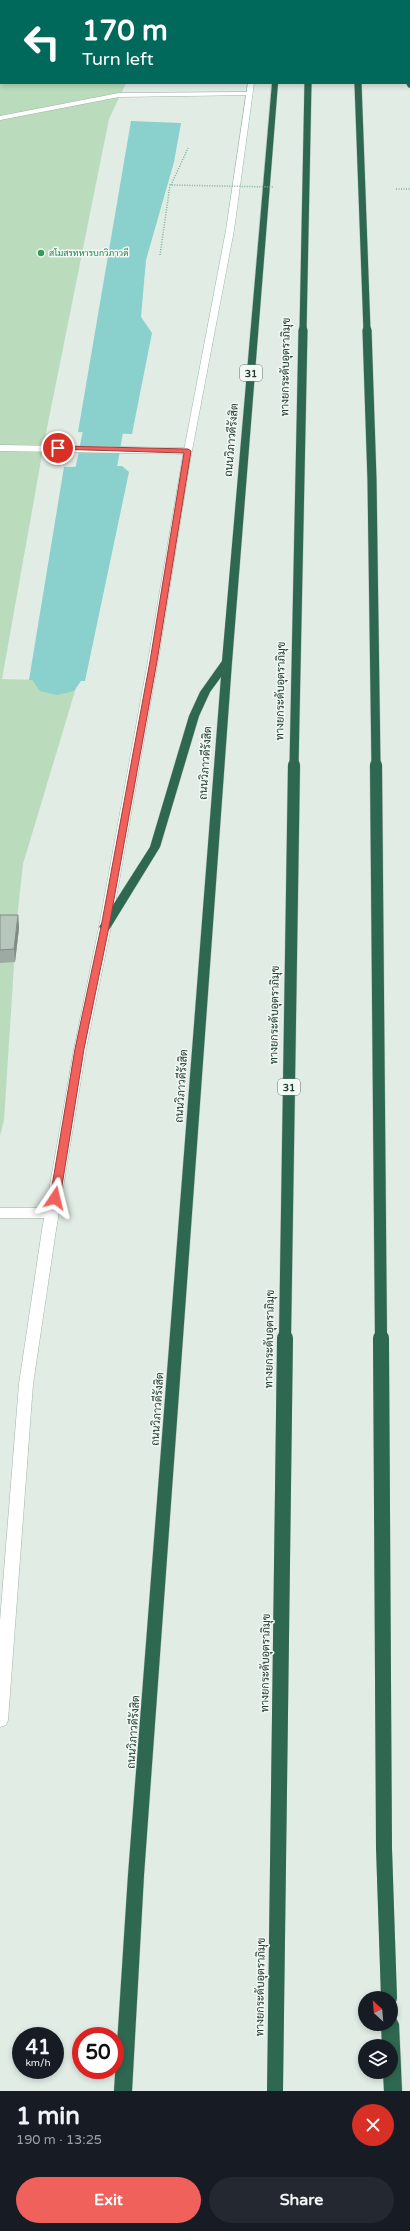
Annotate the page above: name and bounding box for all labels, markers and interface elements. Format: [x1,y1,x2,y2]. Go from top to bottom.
text: 170 m [82,14,168,48]
icon: left [16,16,68,68]
text: Turn left [82,48,154,70]
place label: สโมสรทหารบกวิภาวดี [49,247,129,259]
marker: สโมสรทหารบกวิภาวดี [36,248,46,258]
street label: ทางยกระดับอุตราภิมุข [277,317,295,417]
road number: 31 [240,365,262,381]
street label: ถนนวิภาวดีรังสิต [220,403,241,477]
pin [41,431,75,465]
icon: arrive [47,437,69,459]
street label: ทางยกระดับอุตราภิมุข [272,641,290,741]
street label: ถนนวิภาวดีรังสิต [194,726,215,800]
street label: ทางยกระดับอุตราภิมุข [266,965,284,1065]
street label: ถนนวิภาวดีรังสิต [170,1049,191,1123]
road number: 31 [278,1079,300,1095]
position arrow [34,1177,76,1219]
street label: ทางยกระดับอุตราภิมุข [261,1289,279,1389]
street label: ถนนวิภาวดีรังสิต [146,1372,167,1446]
street label: ทางยกระดับอุตราภิมุข [257,1613,275,1713]
street label: ถนนวิภาวดีรังสิต [122,1695,143,1769]
street label: ทางยกระดับอุตราภิมุข [252,1937,270,2037]
north arrow [358,1991,398,2031]
map controls [358,1991,398,2079]
speed limit sign: 50 [72,2027,124,2079]
text: 41 [25,2036,51,2060]
button: layers [358,2039,398,2079]
text: km/h [25,2057,51,2069]
text: 1 min [16,2102,80,2131]
button: close [352,2104,394,2146]
text: 190 m · 13:25 [16,2132,102,2148]
button: Exit [16,2177,201,2223]
button: Share [209,2177,394,2223]

